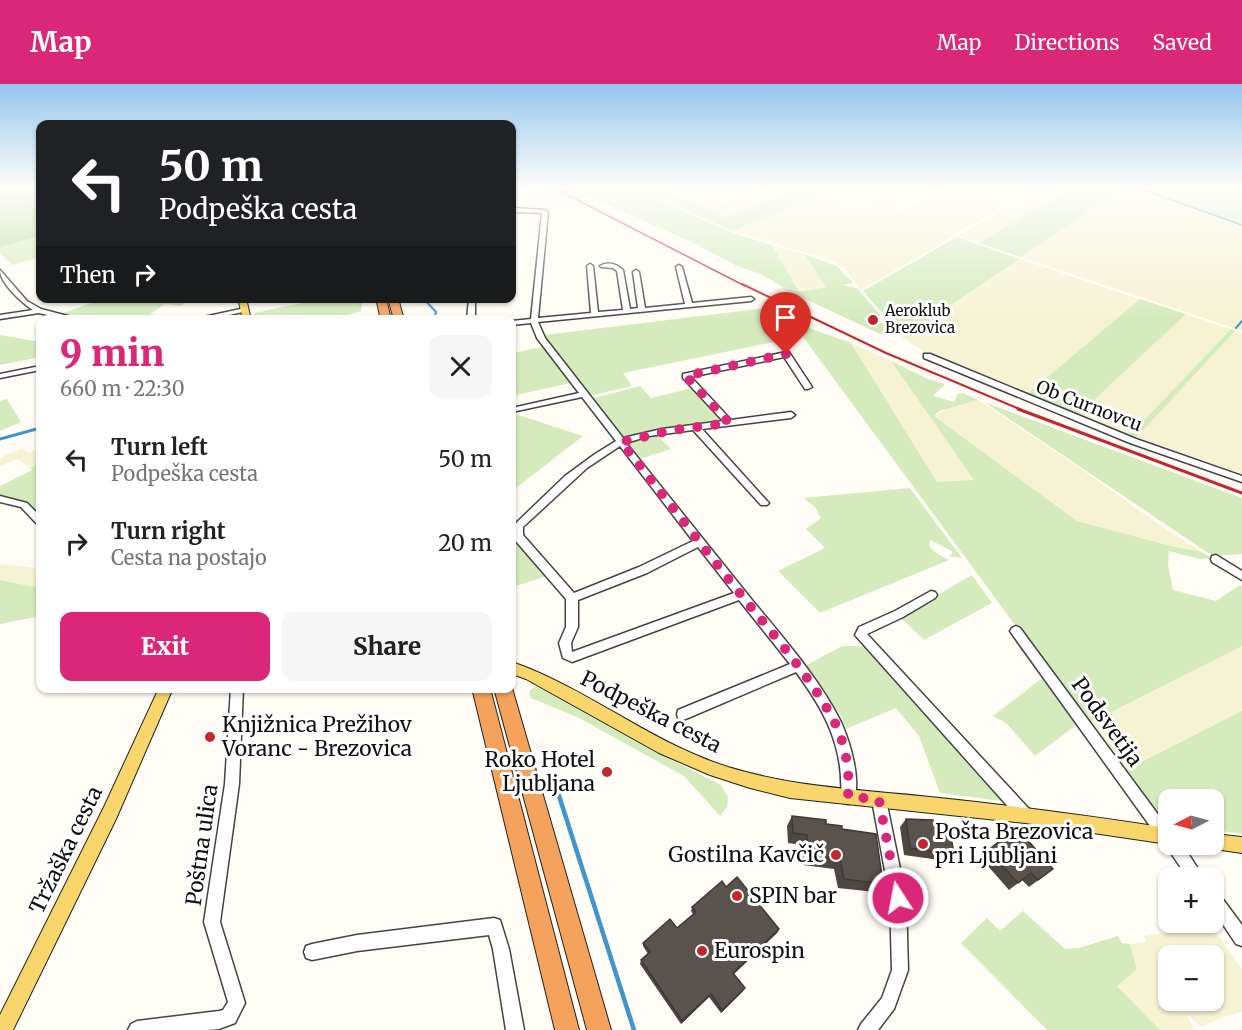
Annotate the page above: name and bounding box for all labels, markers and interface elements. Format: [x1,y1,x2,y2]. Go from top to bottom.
text: Map [30,24,92,60]
text: Map [937,29,981,56]
text: Directions [1014,29,1119,56]
text: Saved [1152,29,1212,56]
text: 50 m [159,140,263,192]
icon: left [60,144,138,222]
text: Podpeška cesta [159,192,357,226]
icon: right [128,258,161,291]
text: Then [60,261,116,289]
pin [760,292,811,354]
icon: arrive [769,301,802,334]
place label: Aeroklub Brezovica [884,301,955,337]
marker: Aeroklub Brezovica [866,313,880,327]
text: 9 min [60,331,164,376]
button: close [429,335,492,398]
street label: Ob Curnovcu [1033,375,1145,436]
text: 660 m · 22:30 [60,376,185,401]
text: Turn left [111,433,208,461]
icon: left [60,443,93,476]
text: 50 m [438,445,492,473]
text: Podpeška cesta [111,461,258,486]
text: Turn right [111,517,225,545]
icon: right [60,527,93,560]
text: 20 m [438,529,492,557]
text: Cesta na postajo [111,545,267,570]
button: Exit [60,612,270,681]
button: Share [282,612,492,681]
street label: Podpeška cesta [576,665,726,759]
street label: Podsvetija [1066,672,1149,772]
place label: Knjižnica Prežihov Voranc - Brezovica [221,711,413,762]
marker: Knjižnica Prežihov Voranc - Brezovica [203,730,217,744]
place label: Roko Hotel Ljubljana [485,746,595,797]
marker: Roko Hotel Ljubljana [600,765,614,779]
street label: Tržaška cesta [23,782,108,918]
street label: Poštna ulica [180,782,223,907]
north arrow [1158,789,1224,855]
map controls [1158,789,1224,1011]
place label: Pošta Brezovica pri Ljubljani [935,818,1093,869]
marker: Pošta Brezovica pri Ljubljani [916,837,930,851]
place label: Gostilna Kavčič [668,841,824,868]
marker: Gostilna Kavčič [829,848,843,862]
position arrow [866,866,930,930]
button: + [1158,867,1224,933]
place label: SPIN bar [749,882,837,909]
marker: SPIN bar [730,889,744,903]
place label: Eurospin [714,937,805,964]
marker: Eurospin [695,944,709,958]
button: − [1158,945,1224,1011]

